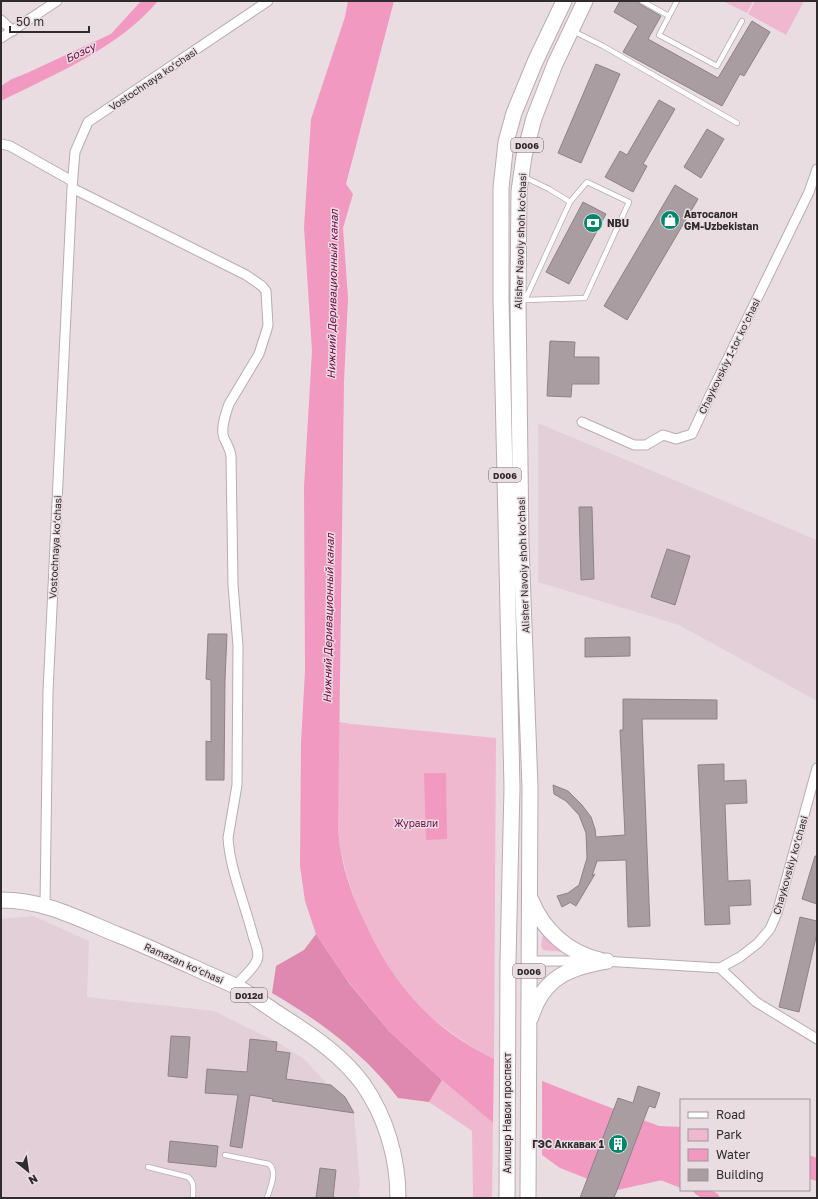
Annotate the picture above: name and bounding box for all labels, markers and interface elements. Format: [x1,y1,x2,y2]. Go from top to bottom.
scale bar [10,8,89,34]
text: 50 m [16,14,44,29]
water label: Бозсу [63,38,99,66]
street label: Vostochnaya ko‘chasi [107,45,199,113]
road number: D006 [511,138,543,152]
street label: Alisher Navoiy shoh koʻchasi [512,173,528,309]
water label: Нижний Деривационный канал [324,207,341,379]
place label: Автосалон GM-Uzbekistan [684,208,758,232]
shop icon: Автосалон GM-Uzbekistan [659,209,681,231]
bank icon: NBU [582,212,604,234]
place label: NBU [607,217,629,229]
street label: Chaykovskiy 1-tor ko‘chasi [696,296,762,416]
road number: D006 [489,468,521,482]
street label: Vostochnaya ko‘chasi [46,495,64,599]
street label: Alisher Navoiy shoh koʻchasi [515,497,531,633]
water label: Нижний Деривационный канал [320,531,337,703]
street label: Chaykovskiy ko‘chasi [770,814,810,916]
park label: Журавли [394,817,438,829]
street label: Ramazan ko‘chasi [142,940,226,986]
road number: D006 [513,964,545,978]
road number: D012d [231,988,267,1002]
street label: Алишер Навои проспект [501,1052,513,1173]
legend [680,1099,810,1191]
text: Road [716,1107,745,1122]
text: Park [716,1127,742,1142]
building icon: ГЭС Аккавак 1 [607,1133,629,1155]
place label: ГЭС Аккавак 1 [532,1138,604,1150]
text: Water [716,1147,750,1162]
north arrow [8,1151,48,1191]
text: Building [716,1167,764,1182]
text: N [26,1172,40,1188]

